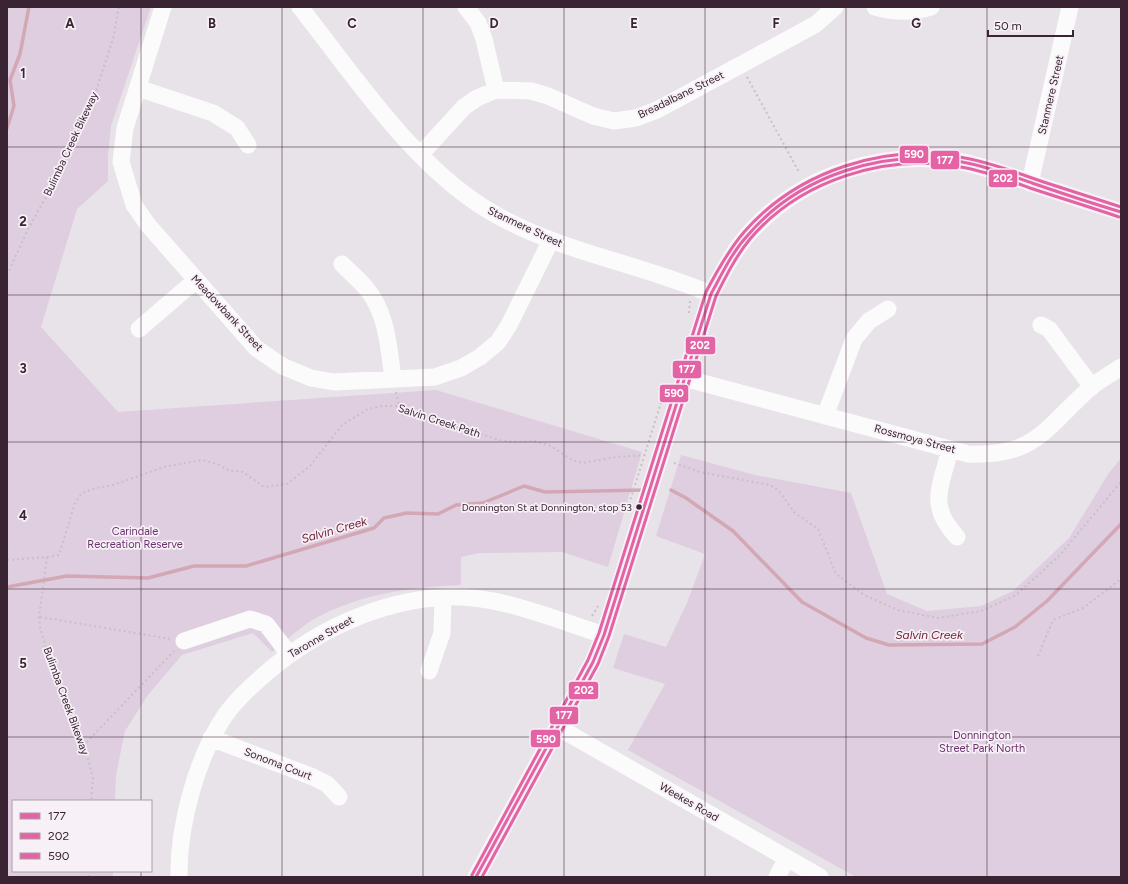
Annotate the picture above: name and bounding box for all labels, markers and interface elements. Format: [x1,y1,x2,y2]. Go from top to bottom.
scale bar [988,12,1073,38]
text: A [65,16,75,31]
text: B [208,16,216,31]
text: C [347,16,357,31]
text: D [489,16,499,31]
text: E [630,16,638,31]
text: F [772,16,780,31]
text: G [911,16,921,31]
text: 50 m [994,19,1022,33]
street label: Stanmere Street [1036,54,1066,136]
text: 1 [20,66,26,81]
street label: Breadalbane Street [636,68,726,122]
street label: Bulimba Creek Bikeway [41,89,101,198]
line badge: 590 [899,145,929,164]
text: 590 [904,148,924,161]
line badge: 177 [930,150,960,170]
text: 177 [937,154,953,167]
line badge: 202 [988,169,1018,188]
text: 202 [993,172,1013,185]
street label: Stanmere Street [485,204,565,250]
text: 2 [19,214,27,229]
street label: Meadowbank Street [188,272,266,354]
line badge: 202 [685,336,716,355]
text: 202 [690,339,710,352]
line badge: 177 [672,360,702,379]
text: 3 [19,361,27,376]
text: 177 [679,363,695,376]
line badge: 590 [659,384,689,403]
text: 590 [664,387,684,400]
street label: Salvin Creek Path [396,402,482,440]
street label: Rossmoya Street [873,422,957,456]
place label: Donnington St at Donnington, stop 53 [462,501,632,514]
marker: Donnington St at Donnington, stop 53 [634,502,644,512]
text: 4 [19,508,27,523]
water label: Salvin Creek [300,514,369,546]
park label: Carindale Recreation Reserve [87,525,183,551]
street label: Taronne Street [286,613,356,661]
water label: Salvin Creek [895,628,964,642]
street label: Bulimba Creek Bikeway [40,645,92,757]
text: 5 [19,656,27,671]
line badge: 202 [568,681,599,700]
text: 202 [574,684,594,697]
line badge: 177 [549,706,579,725]
text: 177 [556,709,572,722]
line badge: 590 [530,729,561,748]
park label: Donnington Street Park North [939,729,1025,755]
text: 590 [536,733,556,746]
street label: Sonoma Court [242,745,314,783]
street label: Weekes Road [657,780,721,824]
legend [12,800,152,872]
text: 177 [48,809,66,823]
text: 202 [48,829,69,843]
text: 590 [48,849,70,863]

